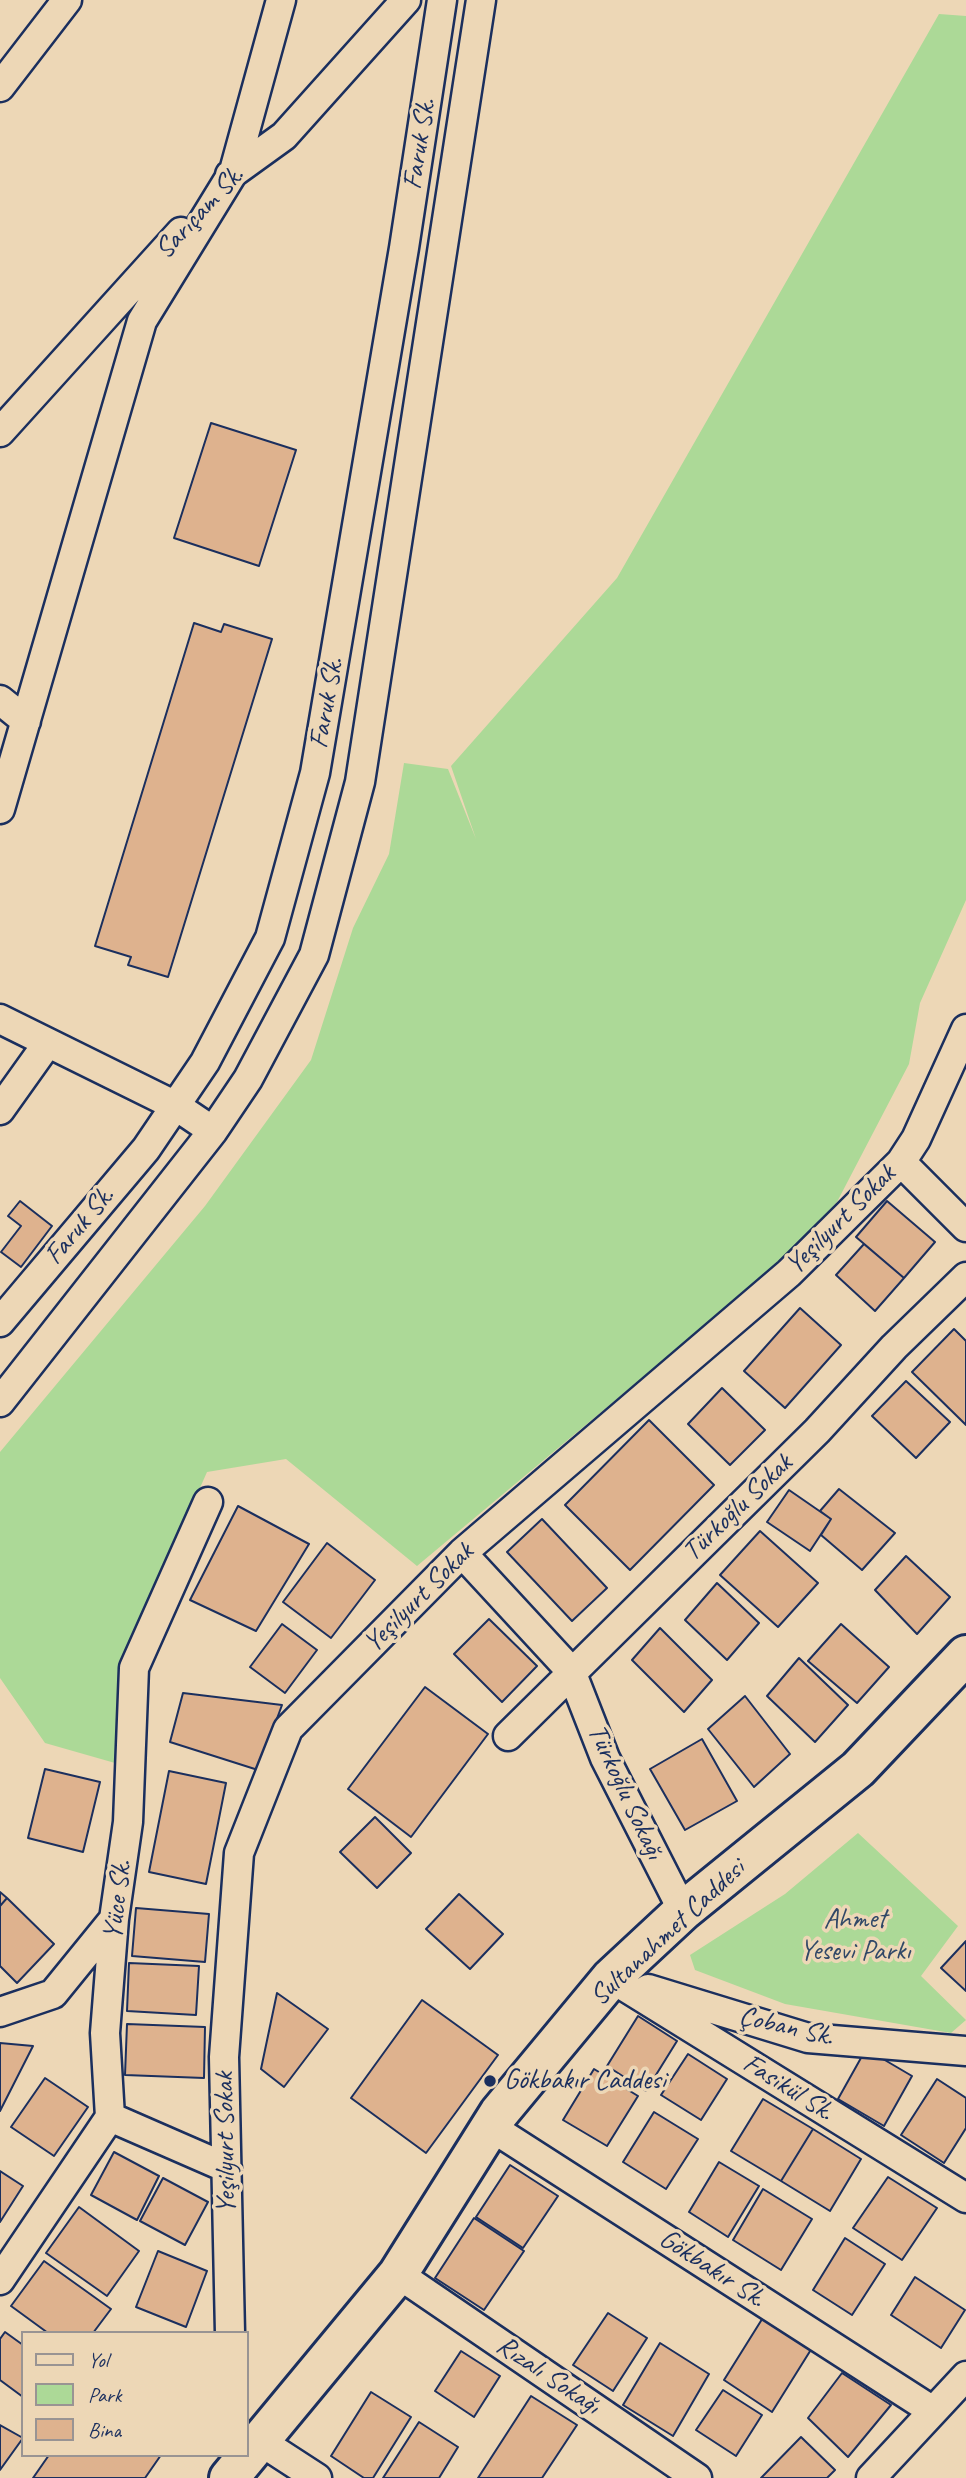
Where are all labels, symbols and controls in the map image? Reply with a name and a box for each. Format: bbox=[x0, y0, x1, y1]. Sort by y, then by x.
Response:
street label: Faruk Sk. bbox=[396, 96, 444, 192]
street label: Sarıçam Sk. bbox=[148, 159, 252, 267]
street label: Faruk Sk. bbox=[303, 655, 351, 751]
street label: Yeşilyurt Sokak bbox=[779, 1158, 903, 1282]
street label: Faruk Sk. bbox=[38, 1180, 122, 1272]
street label: Türkoğlu Sokak bbox=[676, 1447, 800, 1569]
street label: Yeşilyurt Sokak bbox=[357, 1536, 481, 1660]
street label: Türkoğlu Sokağı bbox=[579, 1719, 671, 1865]
street label: Sultanahmet Caddesi bbox=[584, 1853, 752, 2013]
street label: Yüce Sk. bbox=[96, 1858, 140, 1942]
park label: Ahmet Yesevi Parkı bbox=[799, 1903, 911, 1969]
street label: Çoban Sk. bbox=[736, 2000, 836, 2054]
street label: Fasikül Sk. bbox=[736, 2047, 840, 2129]
place label: Gökbakır Caddesi bbox=[504, 2064, 666, 2098]
street label: Yeşilyurt Sokak bbox=[208, 2072, 244, 2214]
marker: Gökbakır Caddesi bbox=[482, 2073, 498, 2089]
street label: Gökbakır Sk. bbox=[652, 2222, 772, 2316]
street label: Rızalı Sokağı bbox=[490, 2329, 606, 2423]
legend bbox=[21, 2331, 248, 2457]
text: Yol bbox=[88, 2347, 108, 2373]
text: Park bbox=[88, 2382, 121, 2408]
text: Bina bbox=[88, 2417, 121, 2443]

